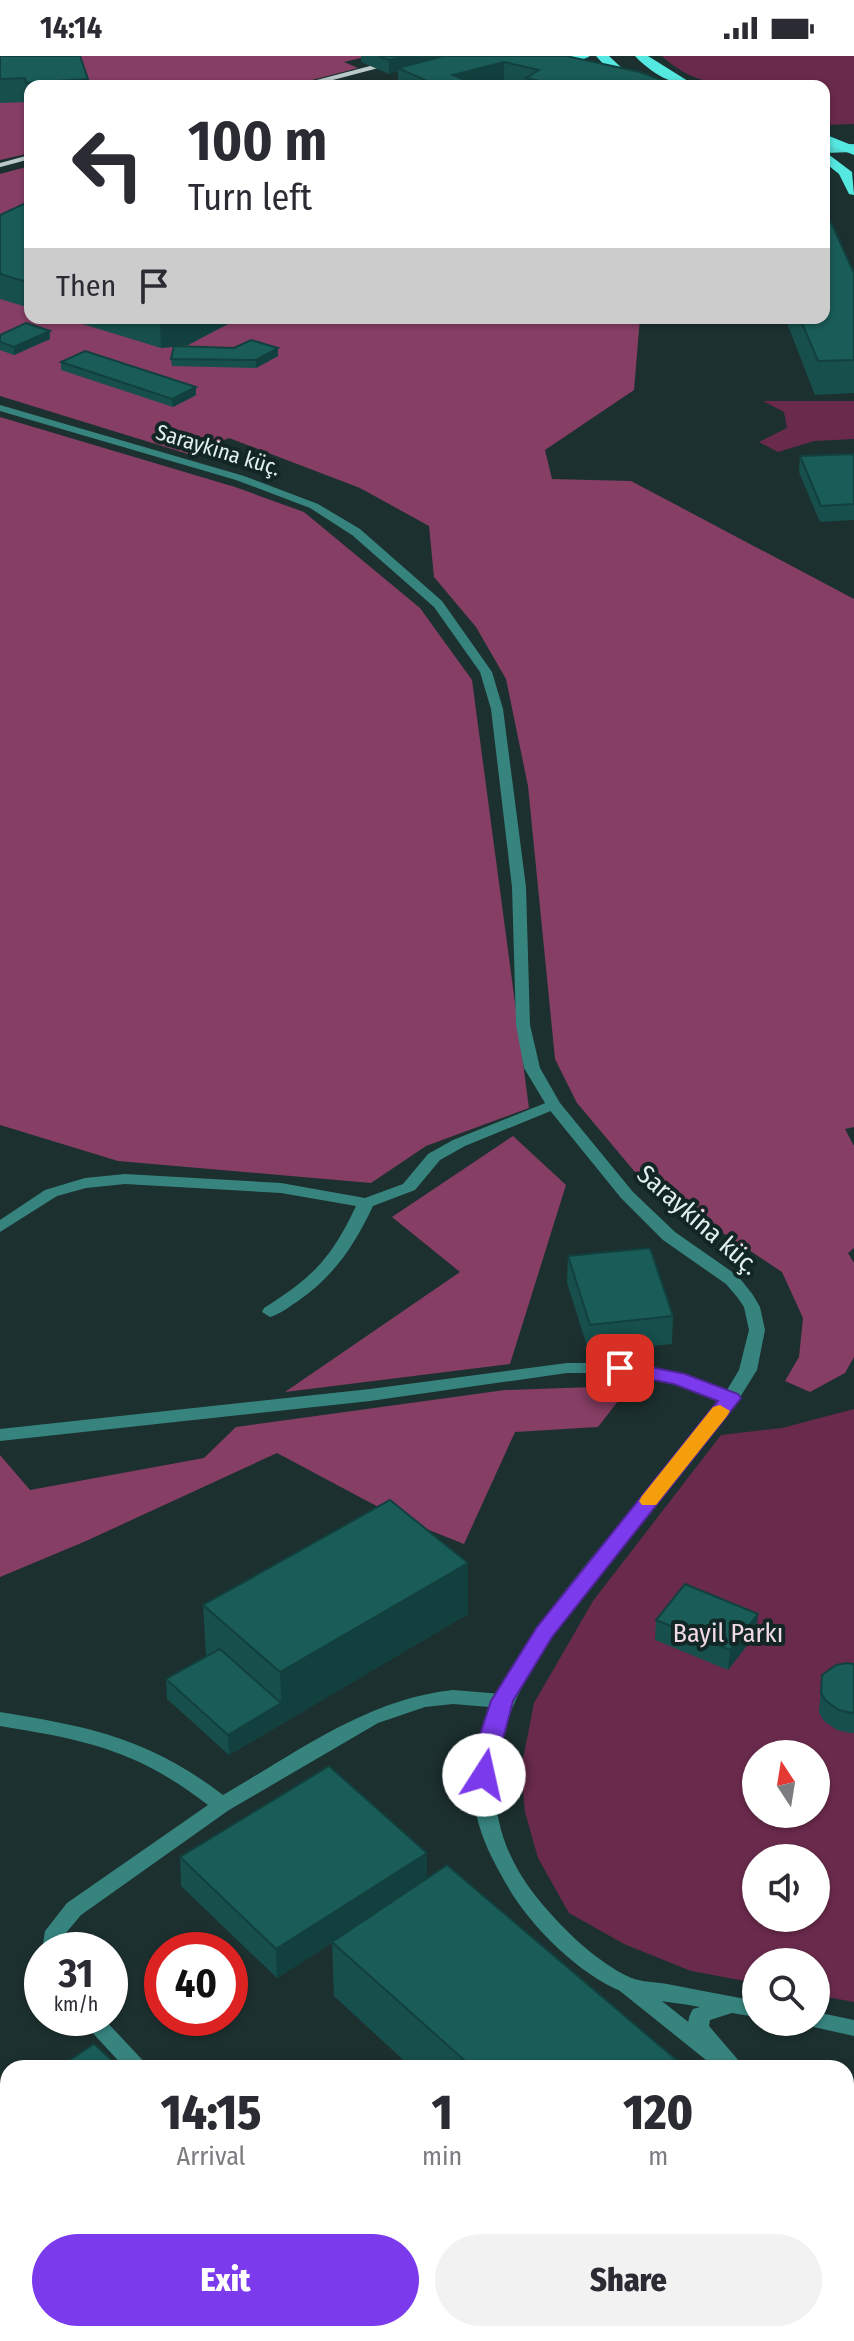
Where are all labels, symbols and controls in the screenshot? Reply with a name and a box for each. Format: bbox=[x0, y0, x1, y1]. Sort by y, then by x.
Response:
text: 14:14 bbox=[40, 10, 102, 46]
text: 100 m bbox=[188, 108, 327, 175]
icon: left bbox=[56, 112, 160, 216]
text: Turn left bbox=[188, 176, 312, 220]
icon: arrive bbox=[132, 264, 176, 308]
text: Then bbox=[56, 268, 116, 304]
street label: Saraykina küç. bbox=[153, 418, 283, 482]
street label: Saraykina küç. bbox=[631, 1159, 765, 1281]
pin bbox=[586, 1334, 654, 1402]
icon: arrive bbox=[598, 1346, 642, 1390]
park label: Bayil Parkı bbox=[673, 1618, 783, 1649]
position arrow bbox=[442, 1733, 526, 1817]
north arrow bbox=[742, 1740, 830, 1828]
map controls bbox=[742, 1740, 830, 2036]
button: sound bbox=[742, 1844, 830, 1932]
speed limit sign: 40 bbox=[144, 1932, 248, 2036]
button: search bbox=[742, 1948, 830, 2036]
text: 31 bbox=[58, 1950, 94, 1998]
text: km/h bbox=[54, 1992, 98, 2016]
text: 14:15 bbox=[161, 2084, 261, 2142]
text: 1 bbox=[432, 2084, 453, 2142]
text: 120 bbox=[623, 2084, 693, 2142]
text: Arrival bbox=[177, 2141, 245, 2172]
text: min bbox=[422, 2141, 462, 2172]
text: m bbox=[648, 2141, 668, 2172]
button: Exit bbox=[32, 2234, 419, 2326]
button: Share bbox=[435, 2234, 822, 2326]

